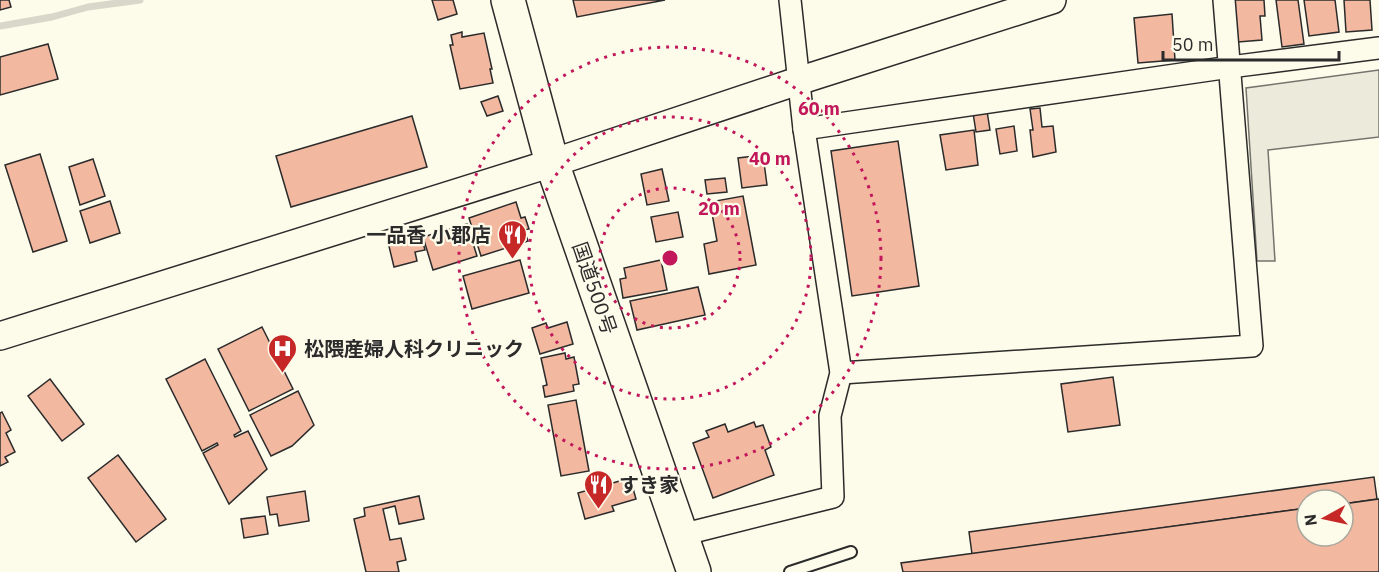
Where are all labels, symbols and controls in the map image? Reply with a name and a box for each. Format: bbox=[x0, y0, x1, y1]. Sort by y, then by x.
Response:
scale bar bbox=[1163, 24, 1338, 62]
text: 50 m bbox=[1172, 33, 1214, 56]
text: 60 m bbox=[798, 97, 840, 120]
text: 40 m bbox=[749, 147, 791, 170]
text: 20 m bbox=[698, 197, 740, 220]
restaurant icon: 一品香 小郡店 bbox=[496, 218, 528, 260]
place label: 一品香 小郡店 bbox=[366, 221, 491, 248]
street label: 国道500号 bbox=[567, 238, 623, 338]
centre of rings bbox=[660, 248, 680, 268]
hospital icon: 松隈産婦人科クリニック bbox=[267, 332, 299, 374]
place label: 松隈産婦人科クリニック bbox=[304, 335, 524, 362]
restaurant icon: すき家 bbox=[582, 468, 614, 510]
place label: すき家 bbox=[619, 471, 679, 498]
north arrow bbox=[1295, 488, 1355, 548]
text: N bbox=[1299, 513, 1321, 527]

